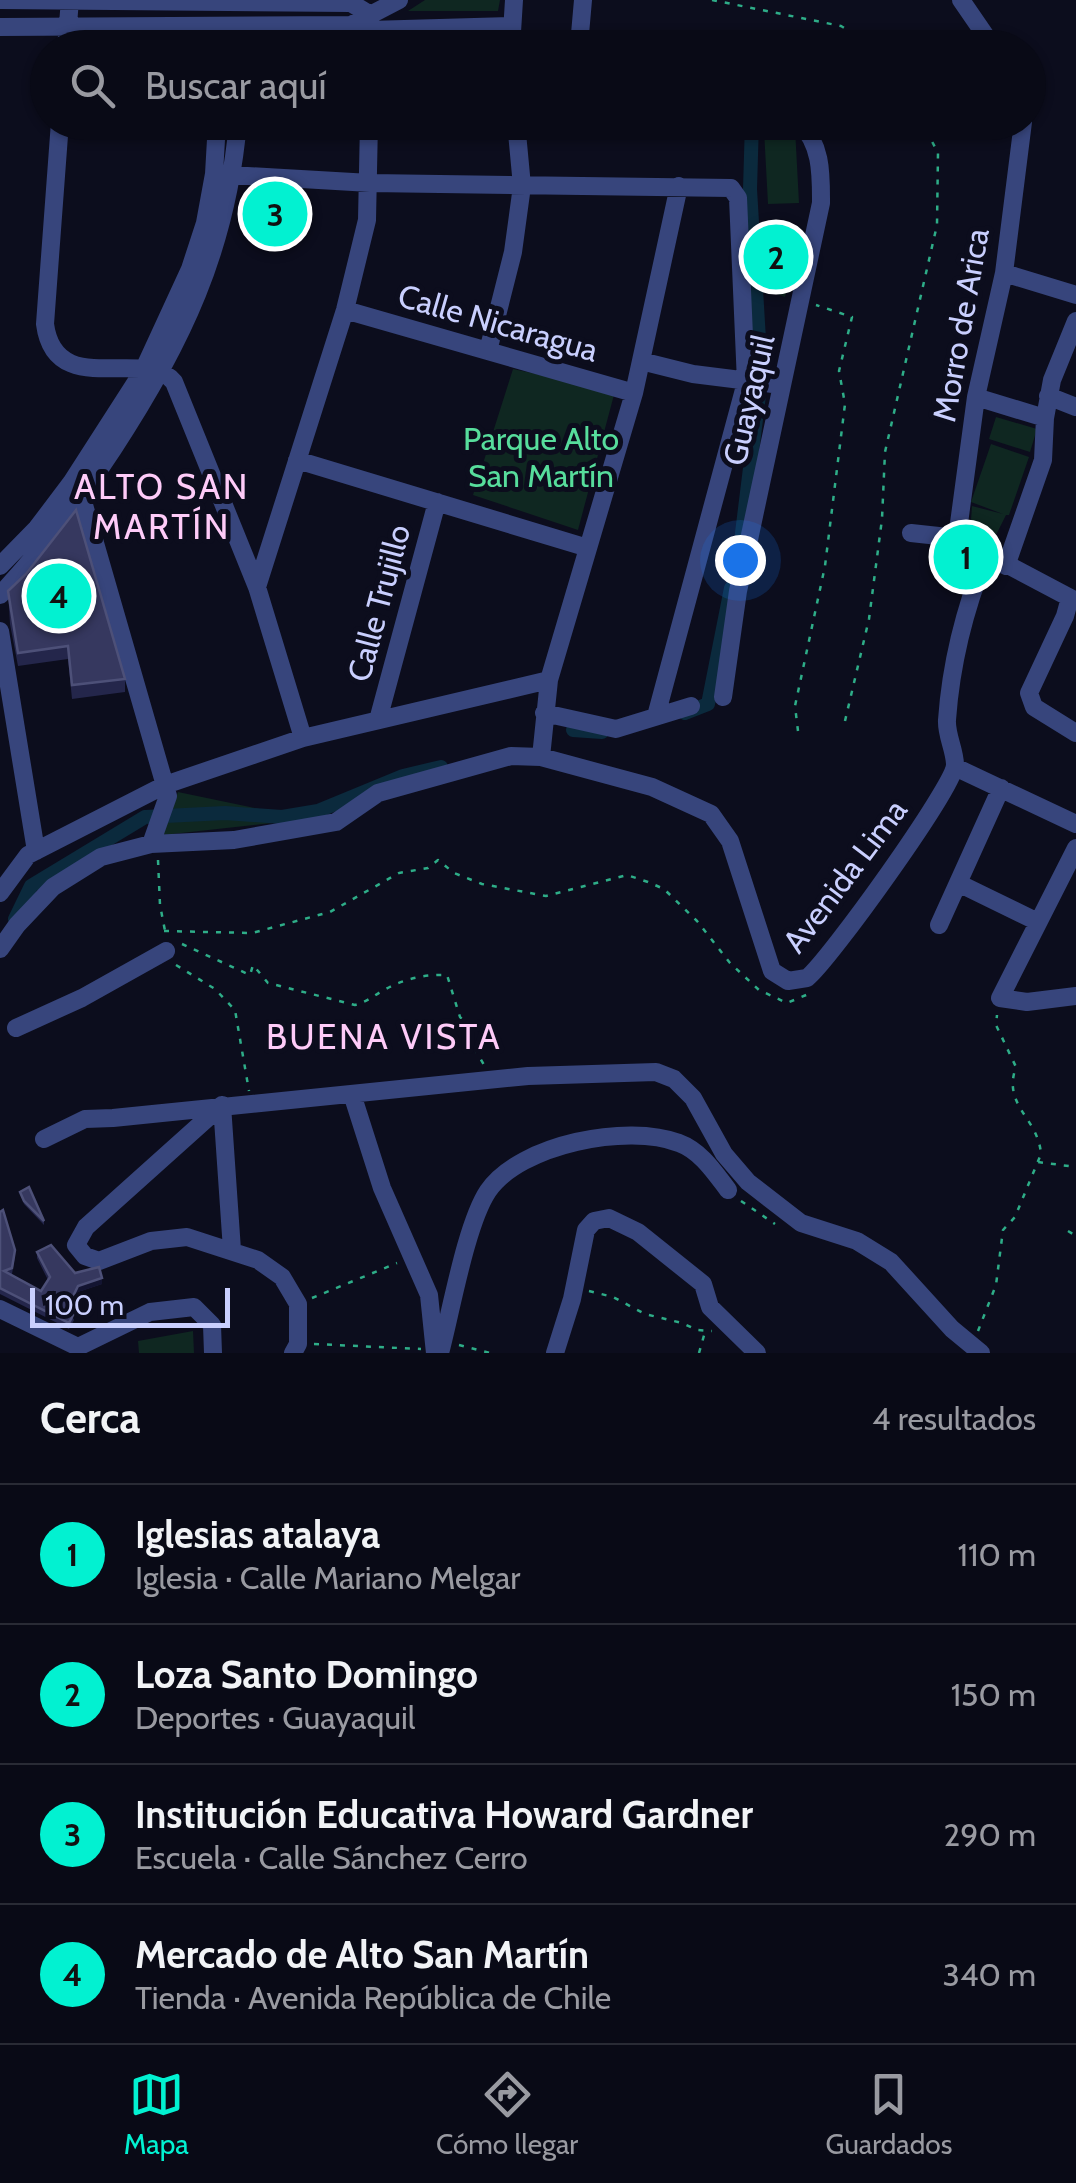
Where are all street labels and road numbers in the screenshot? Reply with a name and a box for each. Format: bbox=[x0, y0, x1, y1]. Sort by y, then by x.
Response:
street label: Morro de Arica bbox=[924, 225, 997, 425]
street label: Calle Nicaragua bbox=[394, 275, 603, 370]
street label: Guayaquil bbox=[715, 330, 783, 469]
street label: Calle Trujillo bbox=[339, 520, 418, 686]
street label: Avenida Lima bbox=[774, 791, 915, 960]

